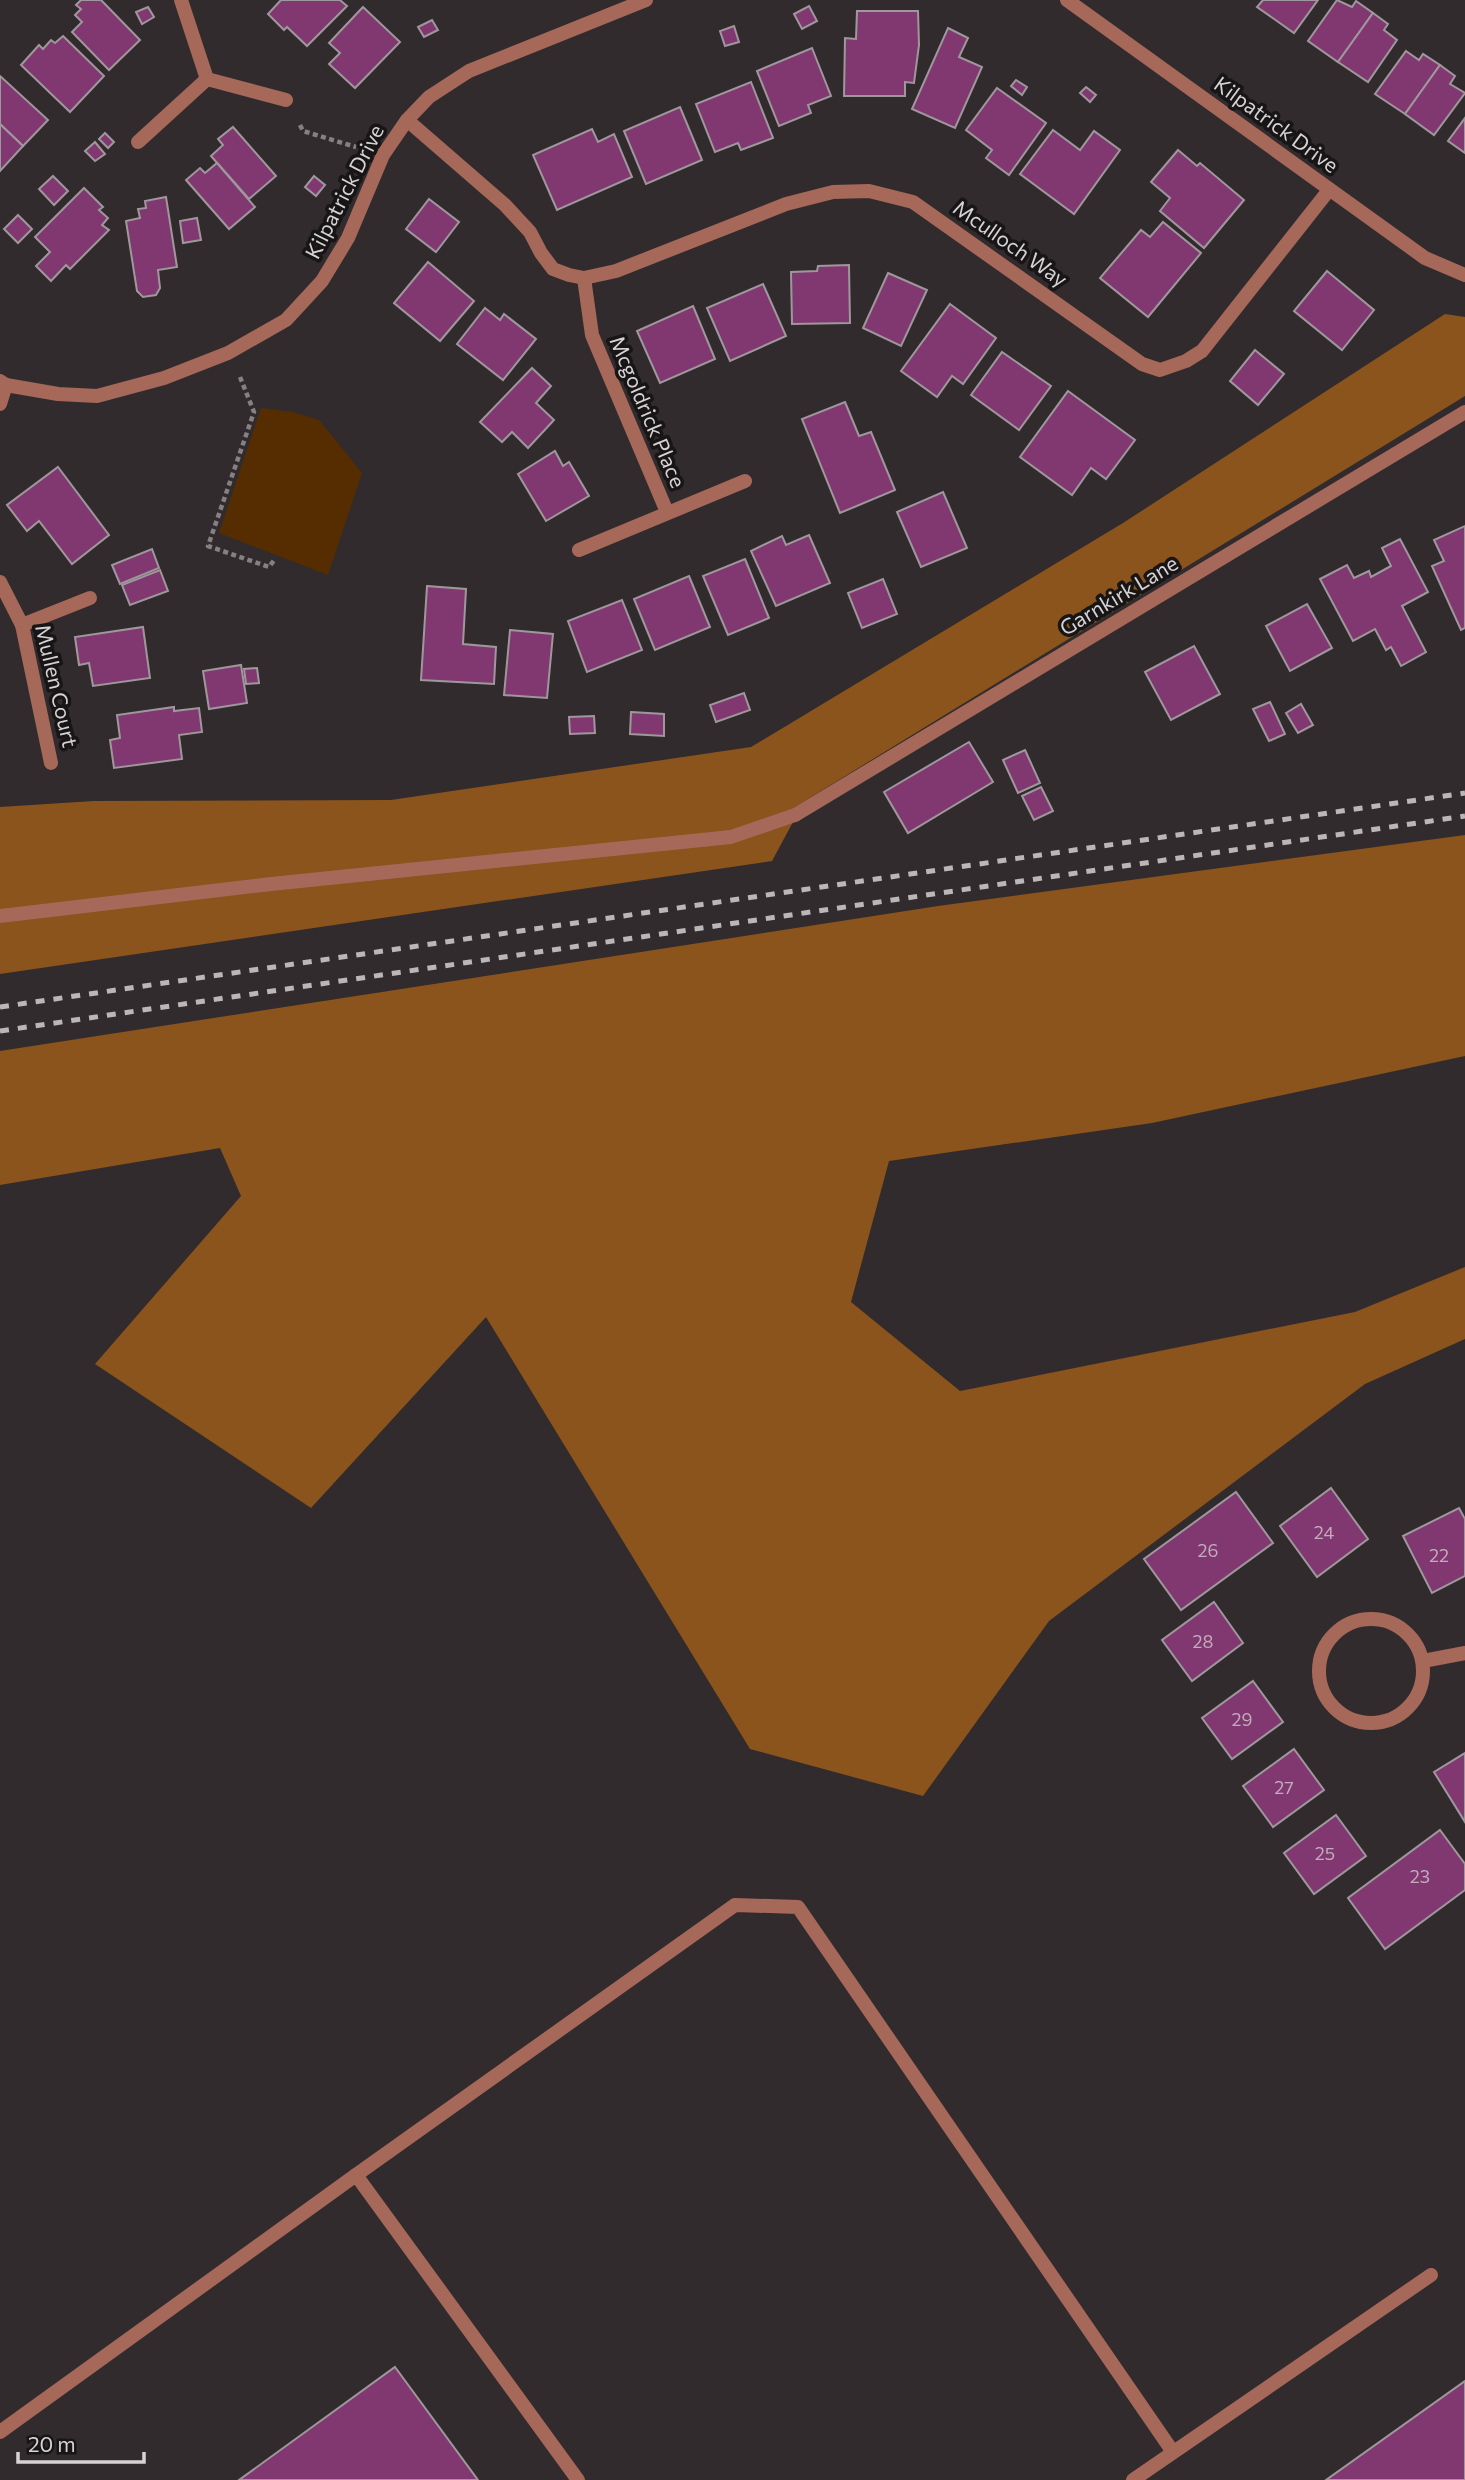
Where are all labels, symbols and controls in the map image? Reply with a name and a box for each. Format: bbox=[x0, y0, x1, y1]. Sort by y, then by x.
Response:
street label: Kilpatrick Drive bbox=[1210, 70, 1344, 177]
street label: Kilpatrick Drive bbox=[299, 120, 388, 263]
street label: Mculloch Way bbox=[949, 194, 1073, 291]
street label: Mcgoldrick Place bbox=[605, 332, 692, 491]
street label: Garnkirk Lane bbox=[1055, 550, 1182, 640]
street label: Mullen Court bbox=[31, 622, 84, 749]
house number: 24 bbox=[1314, 1521, 1334, 1543]
house number: 26 bbox=[1198, 1539, 1218, 1561]
house number: 22 bbox=[1429, 1544, 1449, 1566]
house number: 28 bbox=[1193, 1630, 1214, 1652]
house number: 29 bbox=[1232, 1708, 1252, 1730]
house number: 27 bbox=[1274, 1776, 1294, 1798]
house number: 25 bbox=[1315, 1842, 1335, 1864]
house number: 23 bbox=[1410, 1865, 1430, 1887]
scale bar bbox=[18, 2420, 144, 2464]
text: 20 m bbox=[28, 2431, 76, 2456]

